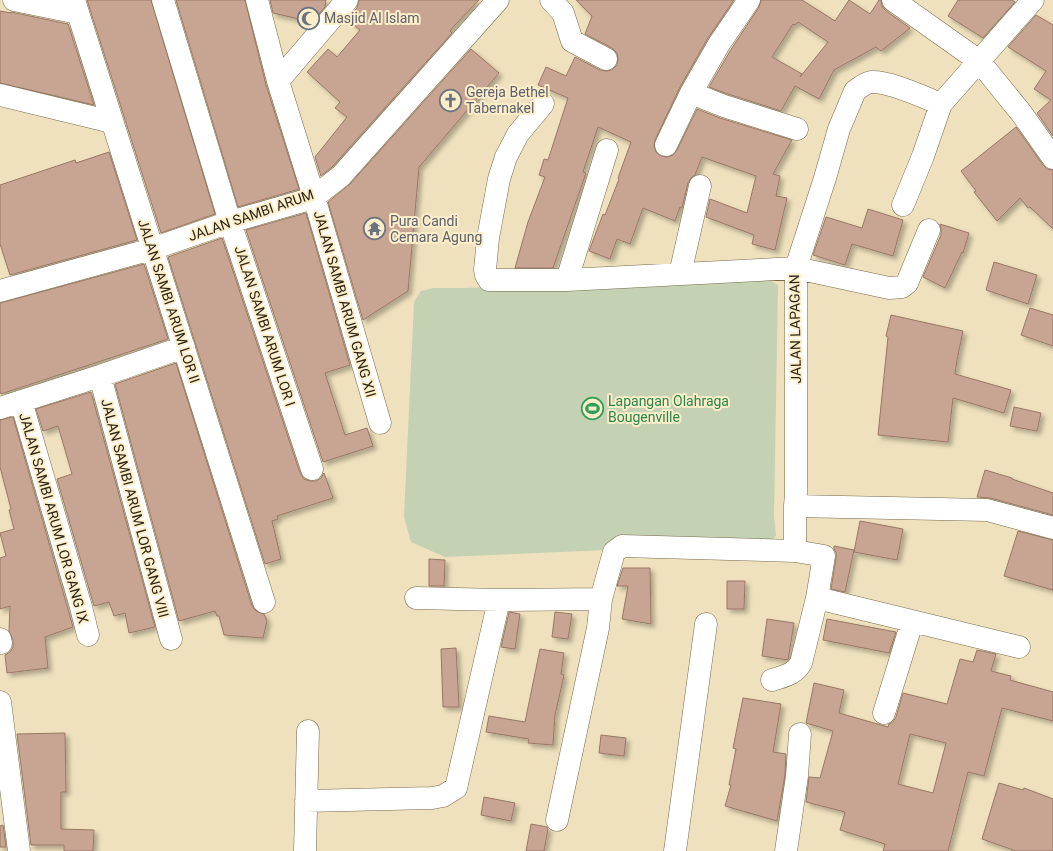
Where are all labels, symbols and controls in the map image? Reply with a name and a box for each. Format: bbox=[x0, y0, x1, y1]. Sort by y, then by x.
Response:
mosque icon: Masjid Al Islam bbox=[295, 5, 321, 31]
place label: Masjid Al Islam bbox=[324, 10, 420, 26]
place label: Gereja Bethel Tabernakel bbox=[466, 84, 549, 116]
church icon: Gereja Bethel Tabernakel bbox=[437, 87, 463, 113]
street label: JALAN SAMBI ARUM bbox=[186, 186, 316, 244]
street label: JALAN SAMBI ARUM GANG XII bbox=[311, 209, 379, 399]
place label: Pura Candi Cemara Agung bbox=[390, 213, 482, 245]
temple icon: Pura Candi Cemara Agung bbox=[362, 216, 388, 242]
street label: JALAN SAMBI ARUM LOR II bbox=[135, 217, 203, 385]
street label: JALAN SAMBI ARUM LOR I bbox=[231, 244, 299, 408]
street label: JALAN LAPAGAN bbox=[786, 274, 804, 384]
place label: Lapangan Olahraga Bougenville bbox=[608, 393, 729, 425]
sports icon: Lapangan Olahraga Bougenville bbox=[579, 396, 605, 422]
street label: JALAN SAMBI ARUM LOR GANG VIII bbox=[98, 397, 172, 619]
street label: JALAN SAMBI ARUM LOR GANG IX bbox=[16, 411, 92, 625]

